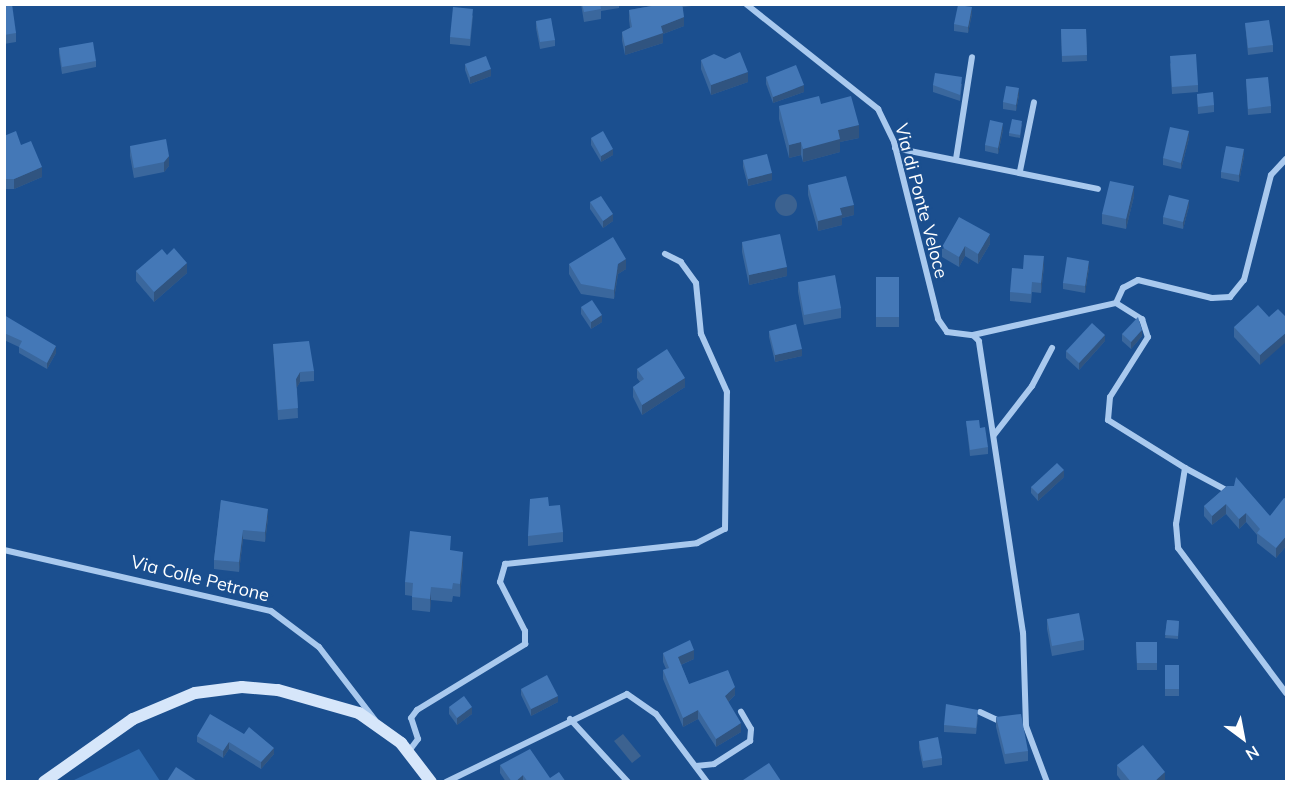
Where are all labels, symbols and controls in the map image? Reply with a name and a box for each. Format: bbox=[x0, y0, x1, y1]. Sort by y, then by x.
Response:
street label: Via di Ponte Veloce bbox=[890, 121, 952, 281]
street label: Via Colle Petrone bbox=[129, 551, 271, 607]
north arrow bbox=[1213, 708, 1273, 768]
text: N bbox=[1242, 742, 1263, 765]

